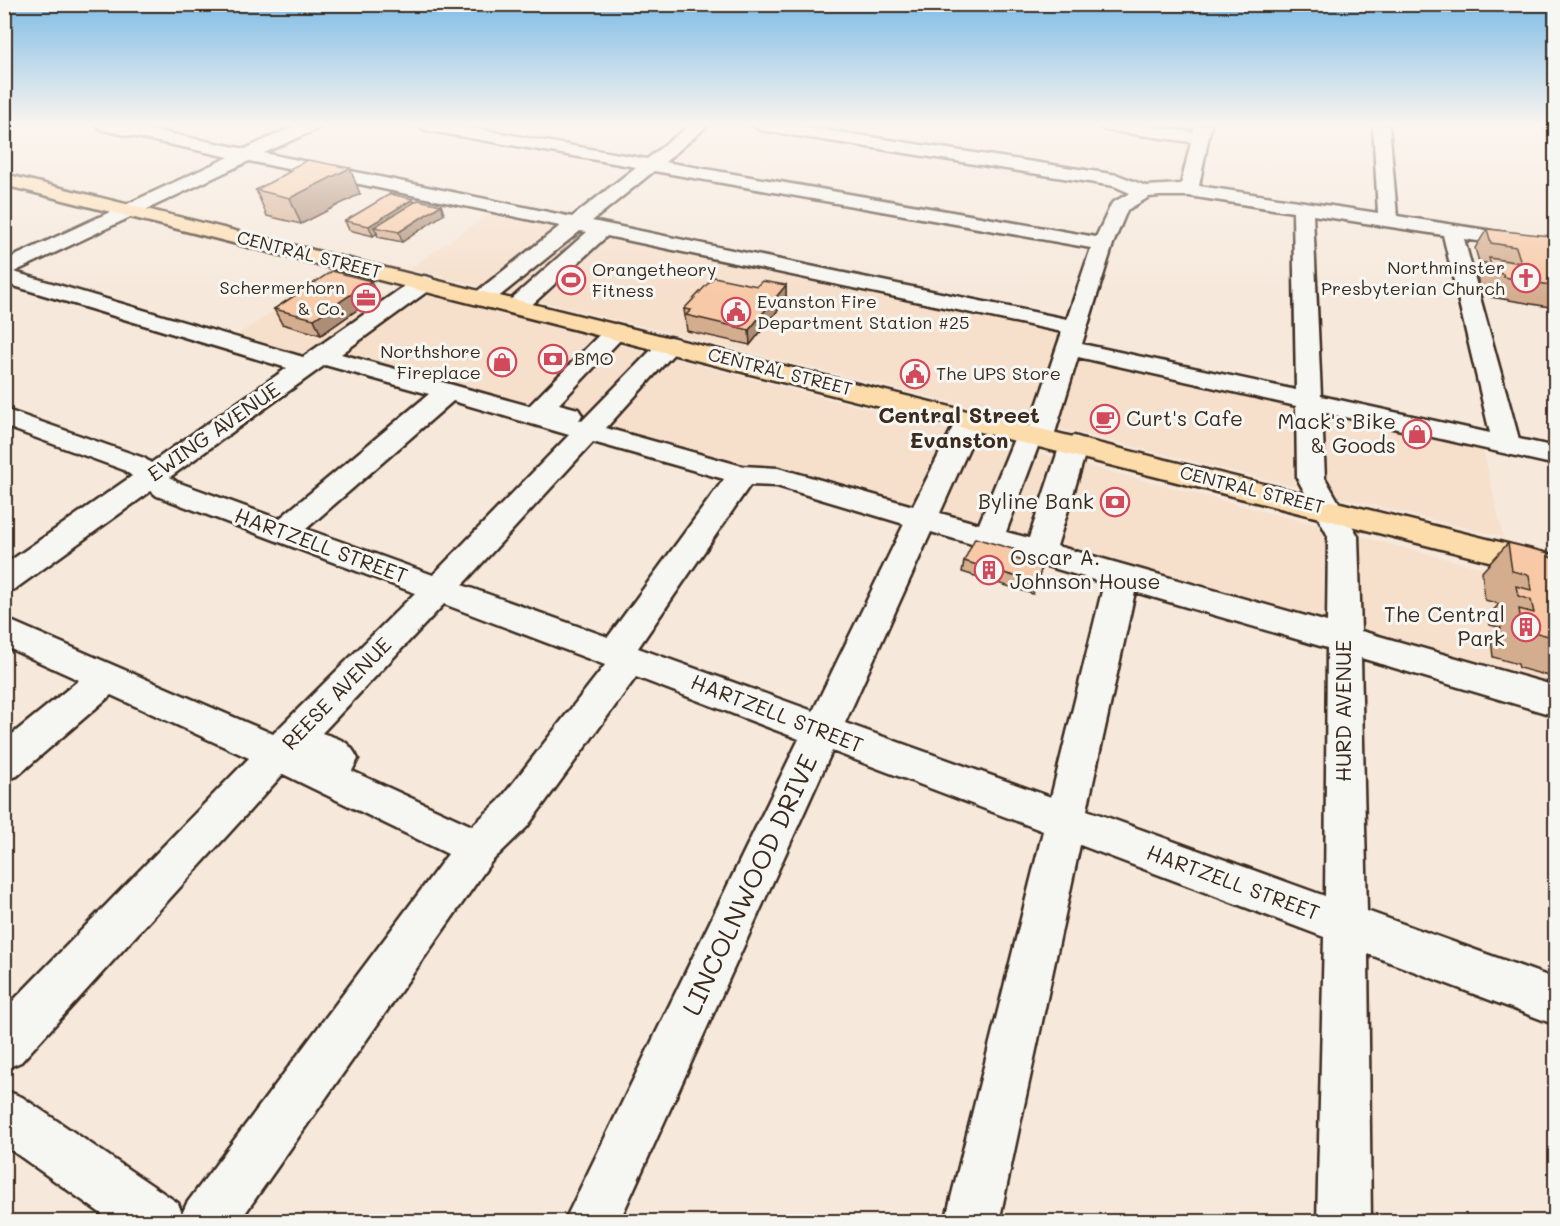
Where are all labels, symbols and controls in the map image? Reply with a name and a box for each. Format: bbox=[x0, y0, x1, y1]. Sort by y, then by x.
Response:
street label: CENTRAL STREET bbox=[235, 224, 384, 284]
place label: Northminster Presbyterian Church bbox=[1321, 255, 1505, 300]
place label: Orangetheory Fitness bbox=[592, 257, 716, 302]
church icon: Northminster Presbyterian Church bbox=[1510, 262, 1542, 294]
sports icon: Orangetheory Fitness bbox=[555, 264, 587, 296]
place label: Schermerhorn & Co. bbox=[220, 275, 345, 320]
office icon: Schermerhorn & Co. bbox=[350, 282, 382, 314]
place label: Evanston Fire Department Station #25 bbox=[757, 289, 970, 334]
public building icon: Evanston Fire Department Station #25 bbox=[720, 296, 752, 328]
place label: Northshore Fireplace bbox=[380, 339, 481, 384]
street label: CENTRAL STREET bbox=[706, 341, 855, 401]
bank icon: BMO bbox=[537, 343, 569, 375]
shop icon: Northshore Fireplace bbox=[486, 346, 518, 378]
place label: BMO bbox=[574, 346, 614, 370]
public building icon: The UPS Store bbox=[899, 358, 931, 390]
place label: The UPS Store bbox=[936, 361, 1061, 385]
street label: EWING AVENUE bbox=[142, 375, 285, 487]
district label: Central Street Evanston bbox=[878, 400, 1040, 454]
cafe icon: Curt's Cafe bbox=[1089, 403, 1121, 435]
place label: Curt's Cafe bbox=[1126, 404, 1243, 431]
place label: Mack's Bike & Goods bbox=[1277, 407, 1396, 458]
shop icon: Mack's Bike & Goods bbox=[1401, 418, 1433, 450]
street label: CENTRAL STREET bbox=[1178, 459, 1327, 519]
bank icon: Byline Bank bbox=[1099, 486, 1131, 518]
place label: Byline Bank bbox=[978, 487, 1094, 514]
street label: HARTZELL STREET bbox=[231, 501, 412, 588]
place label: Oscar A. Johnson House bbox=[1010, 543, 1161, 594]
building icon: Oscar A. Johnson House bbox=[973, 554, 1005, 586]
place label: The Central Park bbox=[1384, 600, 1505, 651]
building icon: The Central Park bbox=[1510, 611, 1542, 643]
street label: REESE AVENUE bbox=[275, 631, 397, 755]
street label: HURD AVENUE bbox=[1329, 640, 1356, 782]
street label: HARTZELL STREET bbox=[688, 667, 868, 758]
street label: LINCOLNWOOD DRIVE bbox=[674, 749, 825, 1020]
street label: HARTZELL STREET bbox=[1143, 838, 1324, 925]

